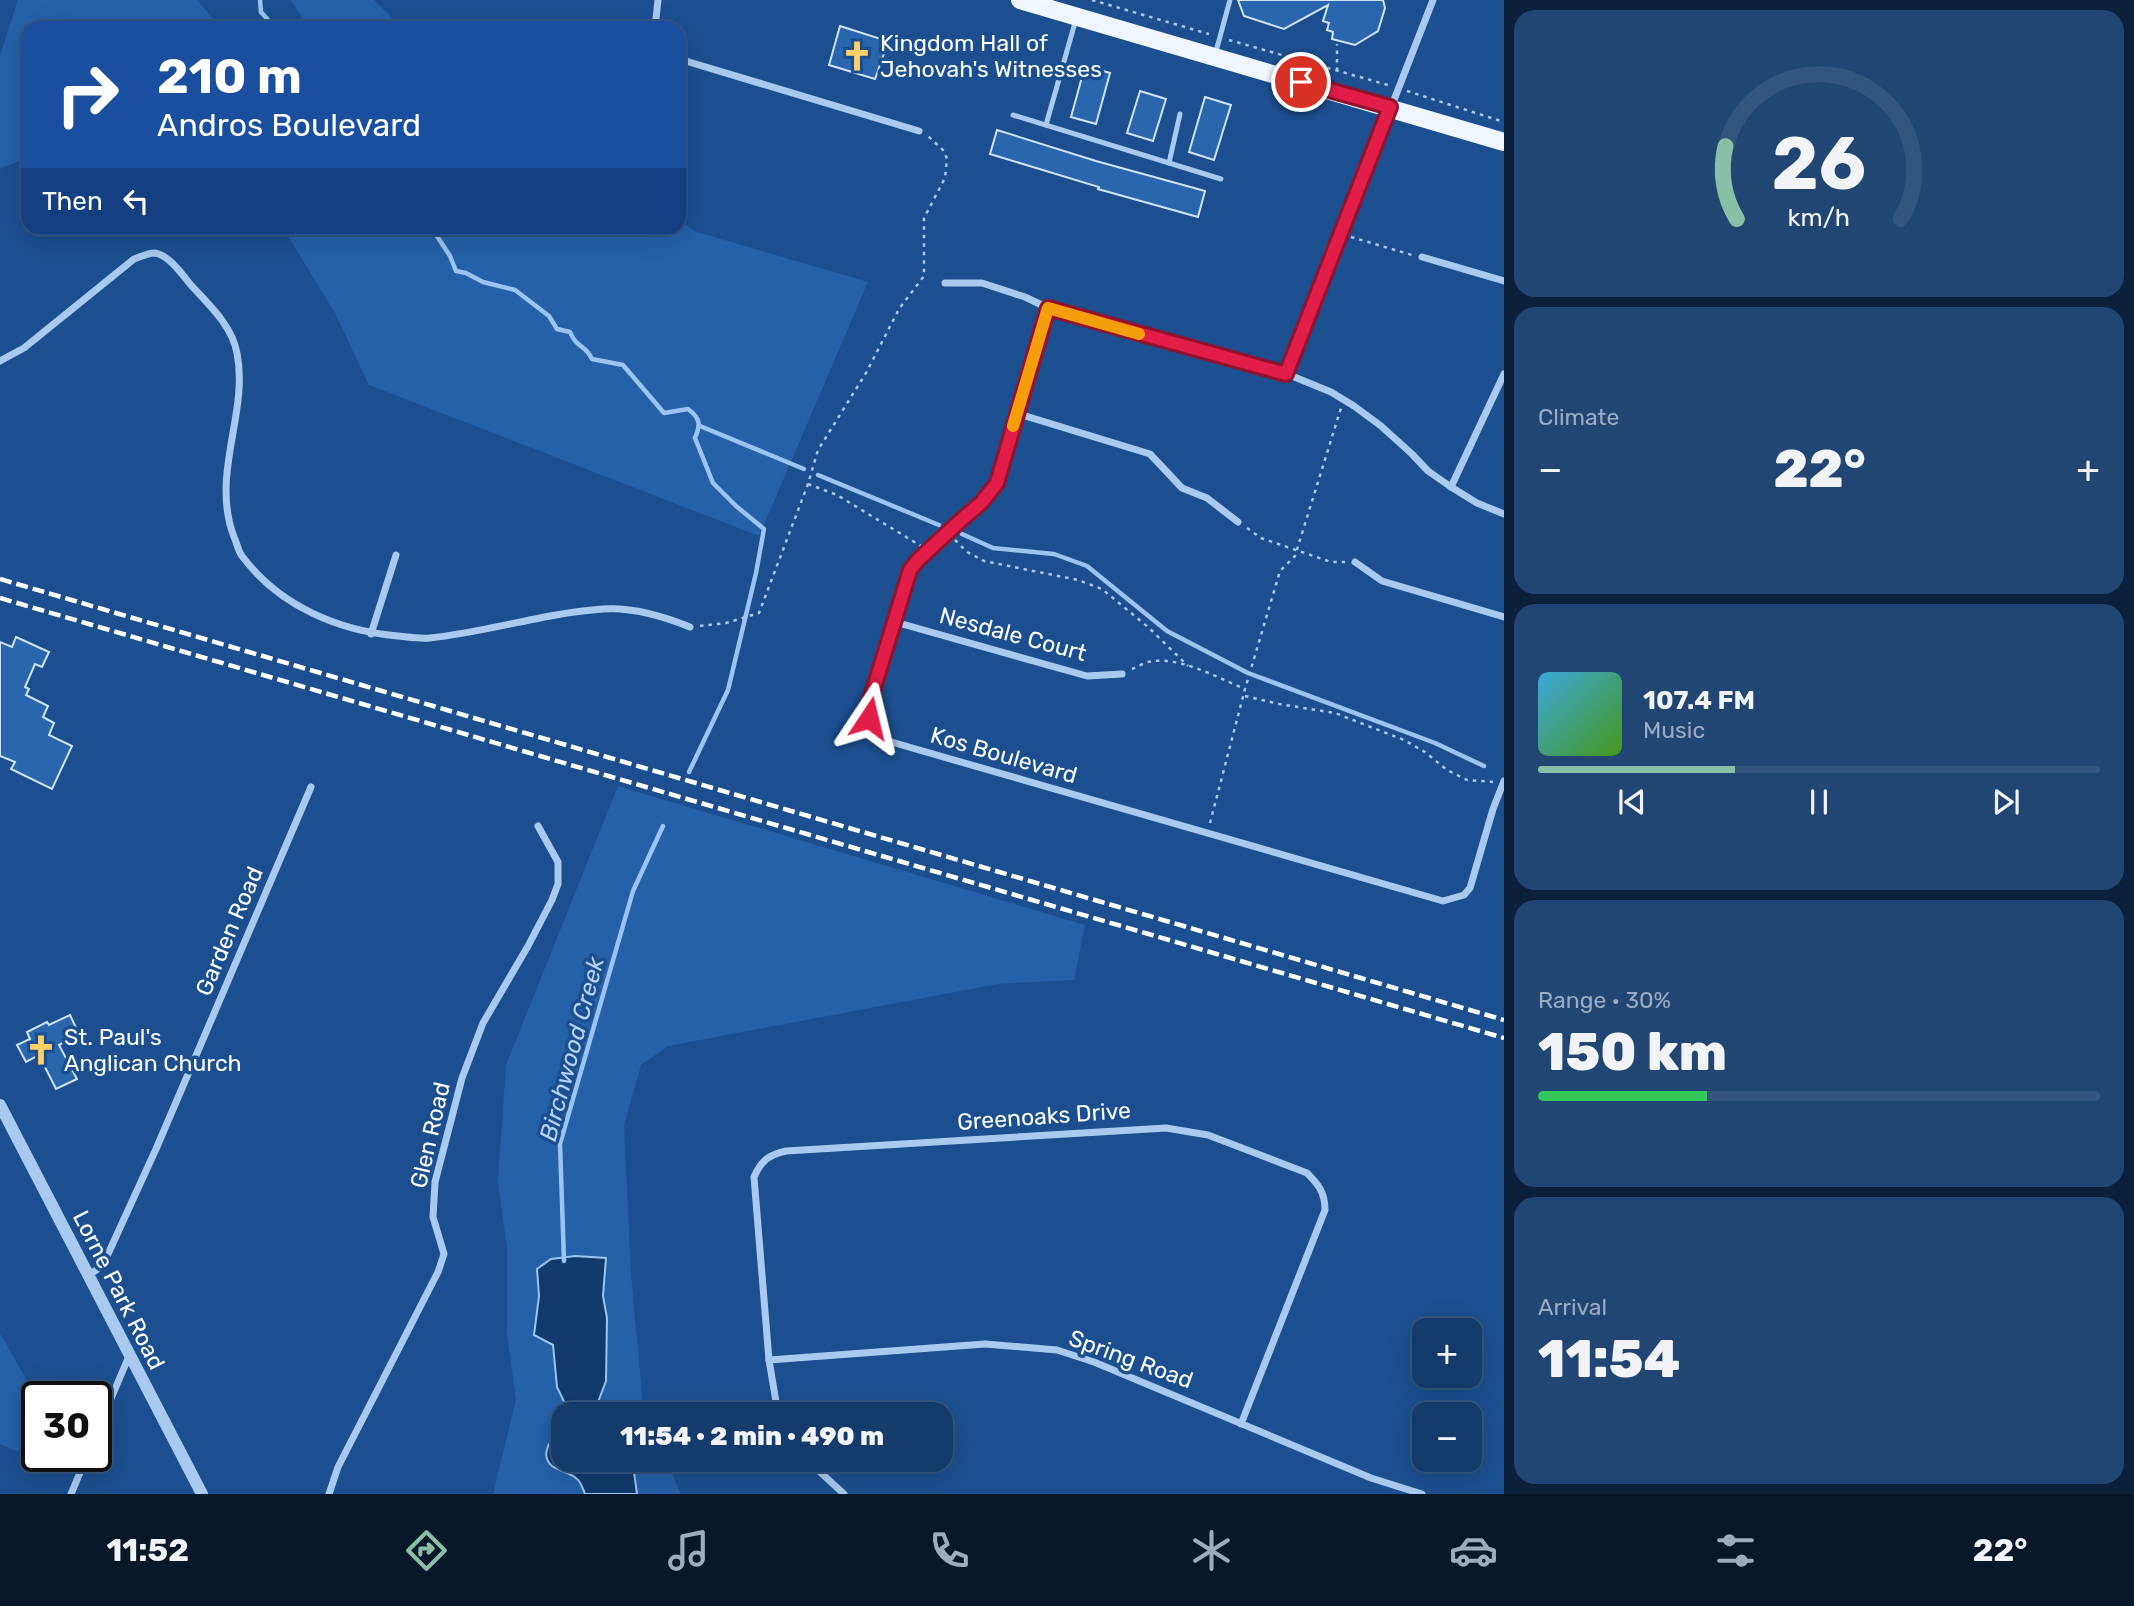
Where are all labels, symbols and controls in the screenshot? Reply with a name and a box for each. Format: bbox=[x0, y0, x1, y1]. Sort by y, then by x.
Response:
place label: Kingdom Hall of Jehovah's Witnesses bbox=[880, 29, 1102, 83]
church icon: Kingdom Hall of Jehovah's Witnesses bbox=[840, 39, 874, 73]
text: 210 m bbox=[157, 47, 302, 105]
icon: right bbox=[42, 49, 133, 140]
pin bbox=[1271, 52, 1331, 112]
icon: arrive bbox=[1282, 63, 1320, 101]
text: Andros Boulevard bbox=[157, 106, 421, 144]
text: 26 bbox=[1772, 122, 1866, 208]
icon: left bbox=[117, 182, 155, 220]
text: Then bbox=[42, 186, 103, 217]
text: km/h bbox=[1788, 203, 1850, 232]
text: Climate bbox=[1538, 403, 1619, 431]
text: 22° bbox=[1773, 438, 1866, 500]
text: − bbox=[1538, 446, 1563, 492]
text: + bbox=[2076, 446, 2100, 492]
street label: Nesdale Court bbox=[936, 601, 1090, 667]
position arrow bbox=[832, 681, 906, 755]
text: 107.4 FM bbox=[1643, 685, 1755, 716]
text: Music bbox=[1643, 716, 1705, 744]
street label: Kos Boulevard bbox=[927, 721, 1081, 789]
icon: previous bbox=[1613, 783, 1651, 821]
icon: pause bbox=[1800, 783, 1838, 821]
icon: next bbox=[1987, 783, 2025, 821]
street label: Garden Road bbox=[189, 862, 269, 1000]
water label: Birchwood Creek bbox=[534, 953, 610, 1144]
text: Range · 30% bbox=[1538, 986, 1671, 1014]
text: 150 km bbox=[1538, 1021, 1727, 1083]
place label: St. Paul's Anglican Church bbox=[64, 1023, 242, 1077]
church icon: St. Paul's Anglican Church bbox=[24, 1033, 58, 1067]
street label: Glen Road bbox=[404, 1079, 456, 1191]
street label: Greenoaks Drive bbox=[956, 1096, 1132, 1136]
street label: Lorne Park Road bbox=[67, 1206, 171, 1374]
text: Arrival bbox=[1538, 1293, 1607, 1321]
map controls bbox=[1412, 1318, 1482, 1472]
button: + bbox=[1412, 1318, 1482, 1388]
street label: Spring Road bbox=[1065, 1324, 1197, 1394]
text: 11:54 bbox=[1538, 1328, 1680, 1390]
speed limit sign: 30 bbox=[21, 1381, 112, 1472]
button: − bbox=[1412, 1402, 1482, 1472]
text: 11:54 · 2 min · 490 m bbox=[620, 1421, 884, 1452]
icon: directions bbox=[402, 1526, 451, 1575]
icon: music bbox=[664, 1526, 713, 1575]
icon: phone bbox=[925, 1526, 974, 1575]
icon: climate bbox=[1187, 1526, 1236, 1575]
icon: car bbox=[1449, 1526, 1498, 1575]
icon: filters bbox=[1711, 1526, 1760, 1575]
text: 11:52 bbox=[106, 1531, 189, 1569]
text: 22° bbox=[1973, 1531, 2027, 1569]

